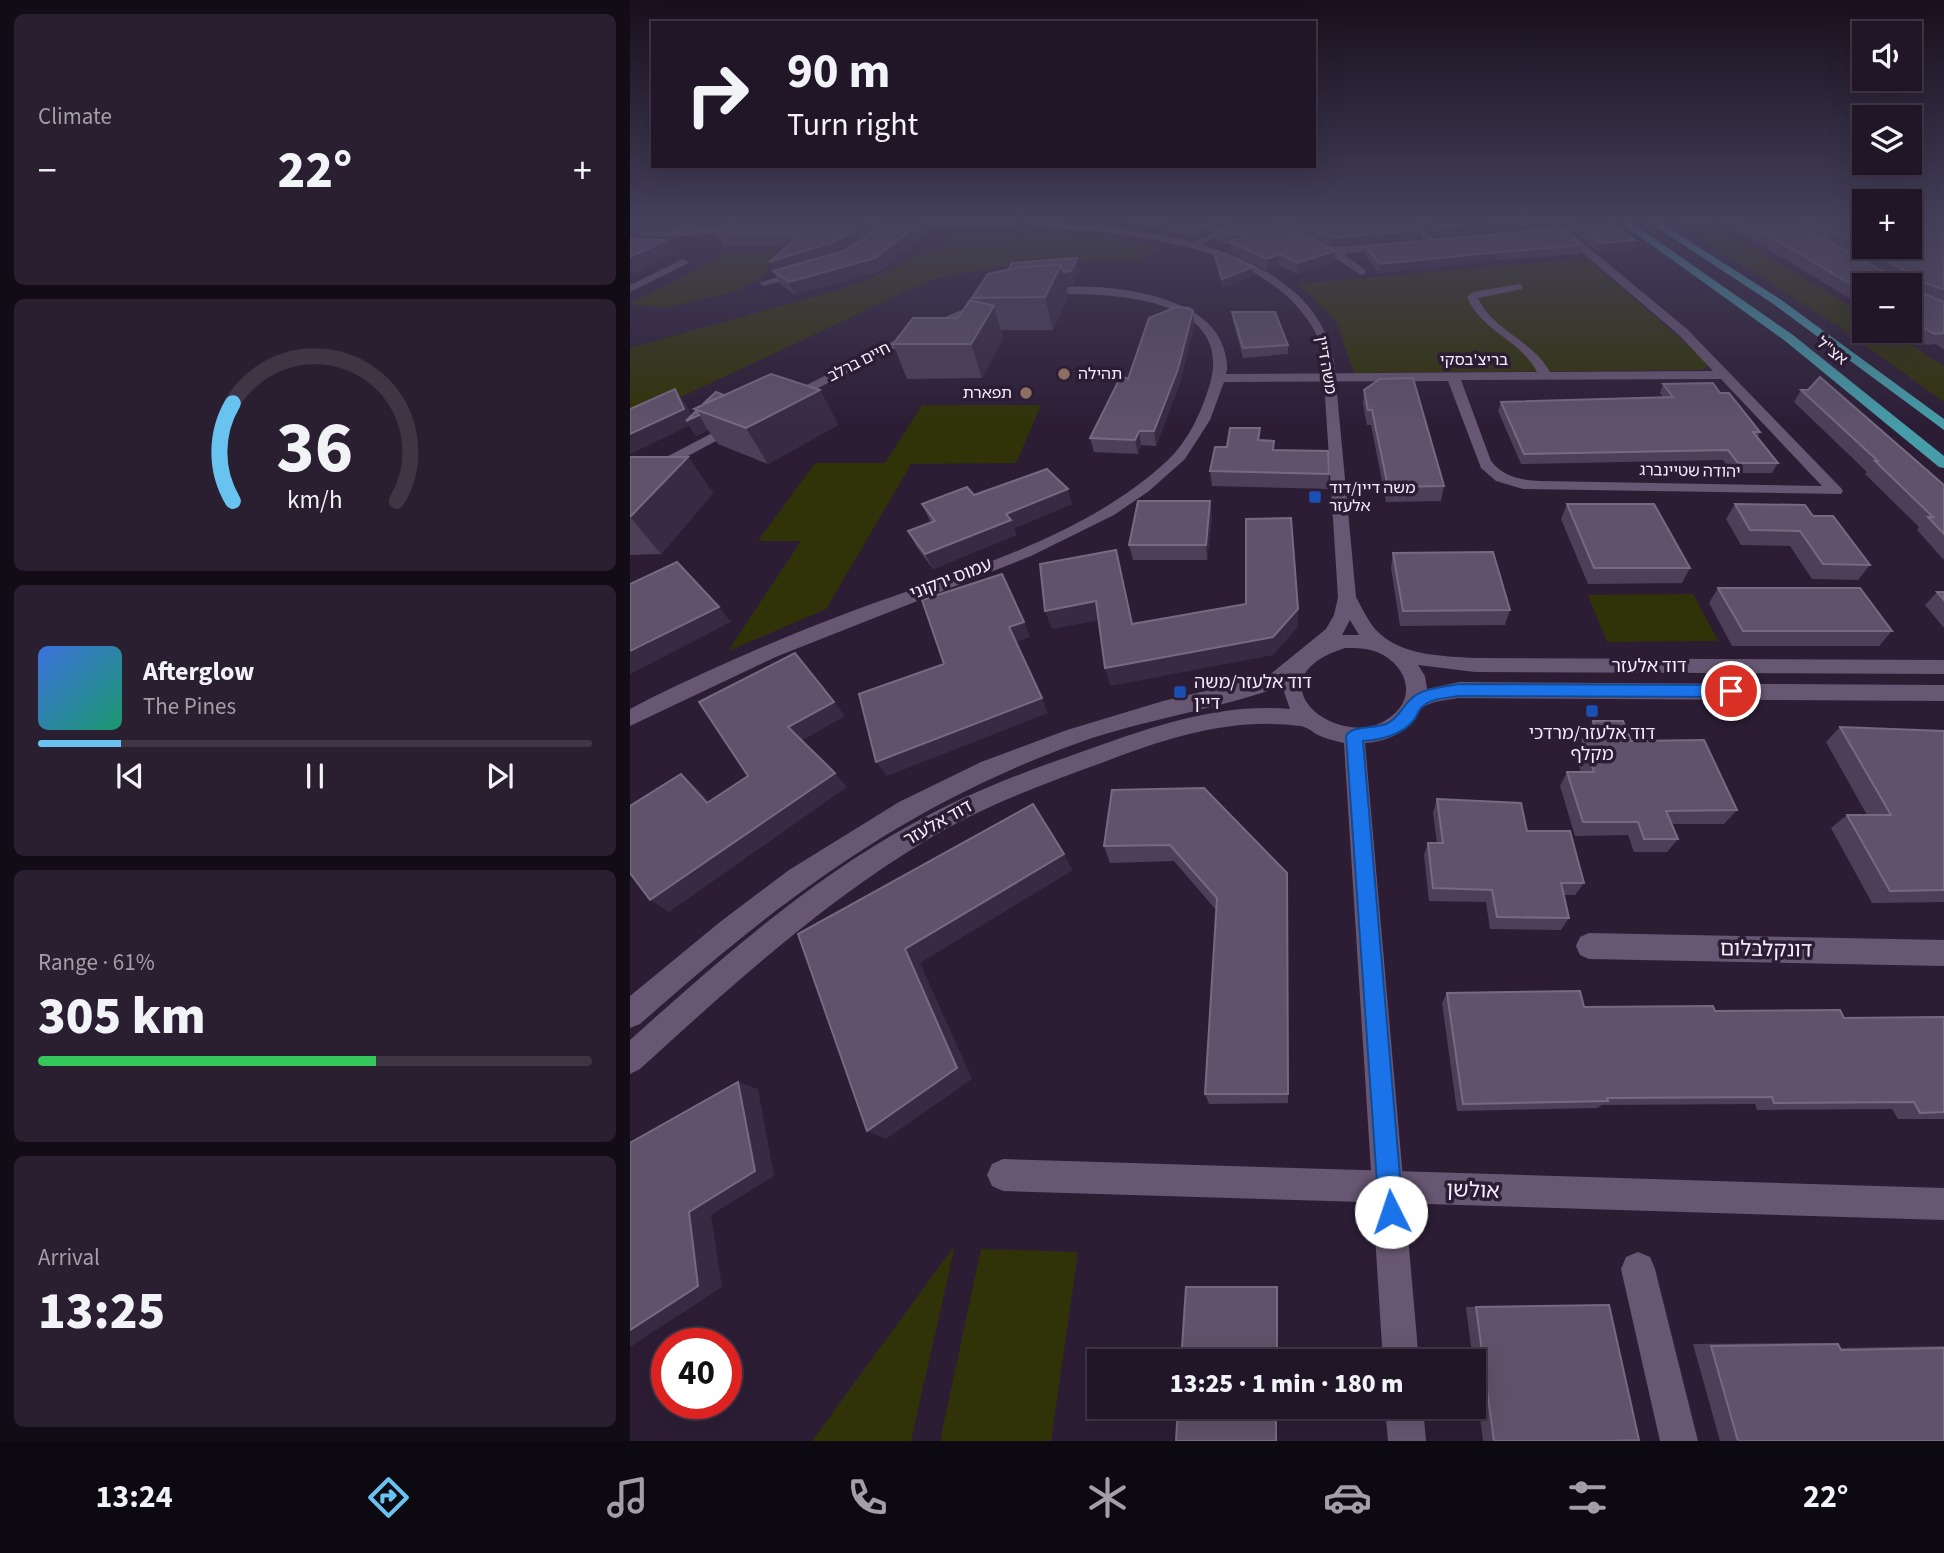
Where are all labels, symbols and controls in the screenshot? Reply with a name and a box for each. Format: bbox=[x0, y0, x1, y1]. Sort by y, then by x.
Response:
map controls bbox=[1852, 21, 1922, 343]
button: sound bbox=[1852, 21, 1922, 91]
text: 90 m bbox=[787, 37, 891, 107]
icon: right bbox=[672, 49, 763, 140]
text: Climate bbox=[38, 100, 112, 133]
text: Turn right bbox=[787, 102, 918, 148]
button: layers bbox=[1852, 105, 1922, 175]
text: 22° bbox=[278, 134, 352, 208]
text: − bbox=[38, 144, 57, 198]
text: + bbox=[573, 144, 592, 198]
button: + bbox=[1852, 189, 1922, 259]
button: − bbox=[1852, 273, 1922, 343]
street label: אצ"ל bbox=[1812, 332, 1852, 370]
street label: משה דיין bbox=[1310, 334, 1342, 396]
street label: חיים ברלב bbox=[824, 337, 894, 387]
street label: בריצ'בסקי bbox=[1440, 349, 1508, 371]
place label: תהילה bbox=[1078, 363, 1122, 385]
marker: תהילה bbox=[1056, 366, 1072, 382]
place label: תפארת bbox=[963, 382, 1012, 404]
marker: תפארת bbox=[1018, 385, 1034, 401]
text: 36 bbox=[277, 397, 353, 501]
street label: יהודה שטיינברג bbox=[1639, 459, 1741, 483]
place label: משה דיין/דוד אלעזר bbox=[1329, 477, 1416, 517]
text: km/h bbox=[287, 482, 343, 518]
marker: משה דיין/דוד אלעזר bbox=[1307, 489, 1323, 505]
street label: עמוס ירקוני bbox=[906, 552, 996, 606]
text: Afterglow bbox=[143, 653, 254, 690]
street label: דוד אלעזר bbox=[1611, 654, 1687, 679]
pin bbox=[1701, 661, 1761, 721]
place label: דוד אלעזר/משה דיין bbox=[1194, 670, 1312, 716]
icon: arrive bbox=[1712, 672, 1750, 710]
marker: דוד אלעזר/משה דיין bbox=[1172, 684, 1188, 700]
text: The Pines bbox=[143, 690, 236, 723]
marker: דוד אלעזר/מרדכי מקלף bbox=[1584, 703, 1600, 719]
place label: דוד אלעזר/מרדכי מקלף bbox=[1529, 721, 1655, 767]
icon: previous bbox=[111, 757, 149, 795]
icon: pause bbox=[296, 757, 334, 795]
icon: next bbox=[481, 757, 519, 795]
street label: דוד אלעזר bbox=[899, 794, 977, 852]
street label: דונקלבלום bbox=[1720, 933, 1812, 965]
text: Range · 61% bbox=[38, 946, 155, 979]
text: 305 km bbox=[38, 980, 206, 1054]
street label: אולשן bbox=[1446, 1174, 1500, 1206]
position arrow bbox=[1354, 1175, 1428, 1249]
text: Arrival bbox=[38, 1241, 100, 1274]
text: 13:25 bbox=[38, 1275, 165, 1349]
speed limit sign: 40 bbox=[651, 1328, 742, 1419]
text: 13:25 · 1 min · 180 m bbox=[1170, 1365, 1403, 1402]
icon: directions bbox=[364, 1473, 413, 1522]
icon: music bbox=[603, 1473, 652, 1522]
icon: phone bbox=[843, 1473, 892, 1522]
icon: climate bbox=[1083, 1473, 1132, 1522]
icon: car bbox=[1323, 1473, 1372, 1522]
icon: filters bbox=[1563, 1473, 1612, 1522]
text: 13:24 bbox=[95, 1474, 173, 1520]
text: 22° bbox=[1803, 1474, 1848, 1520]

